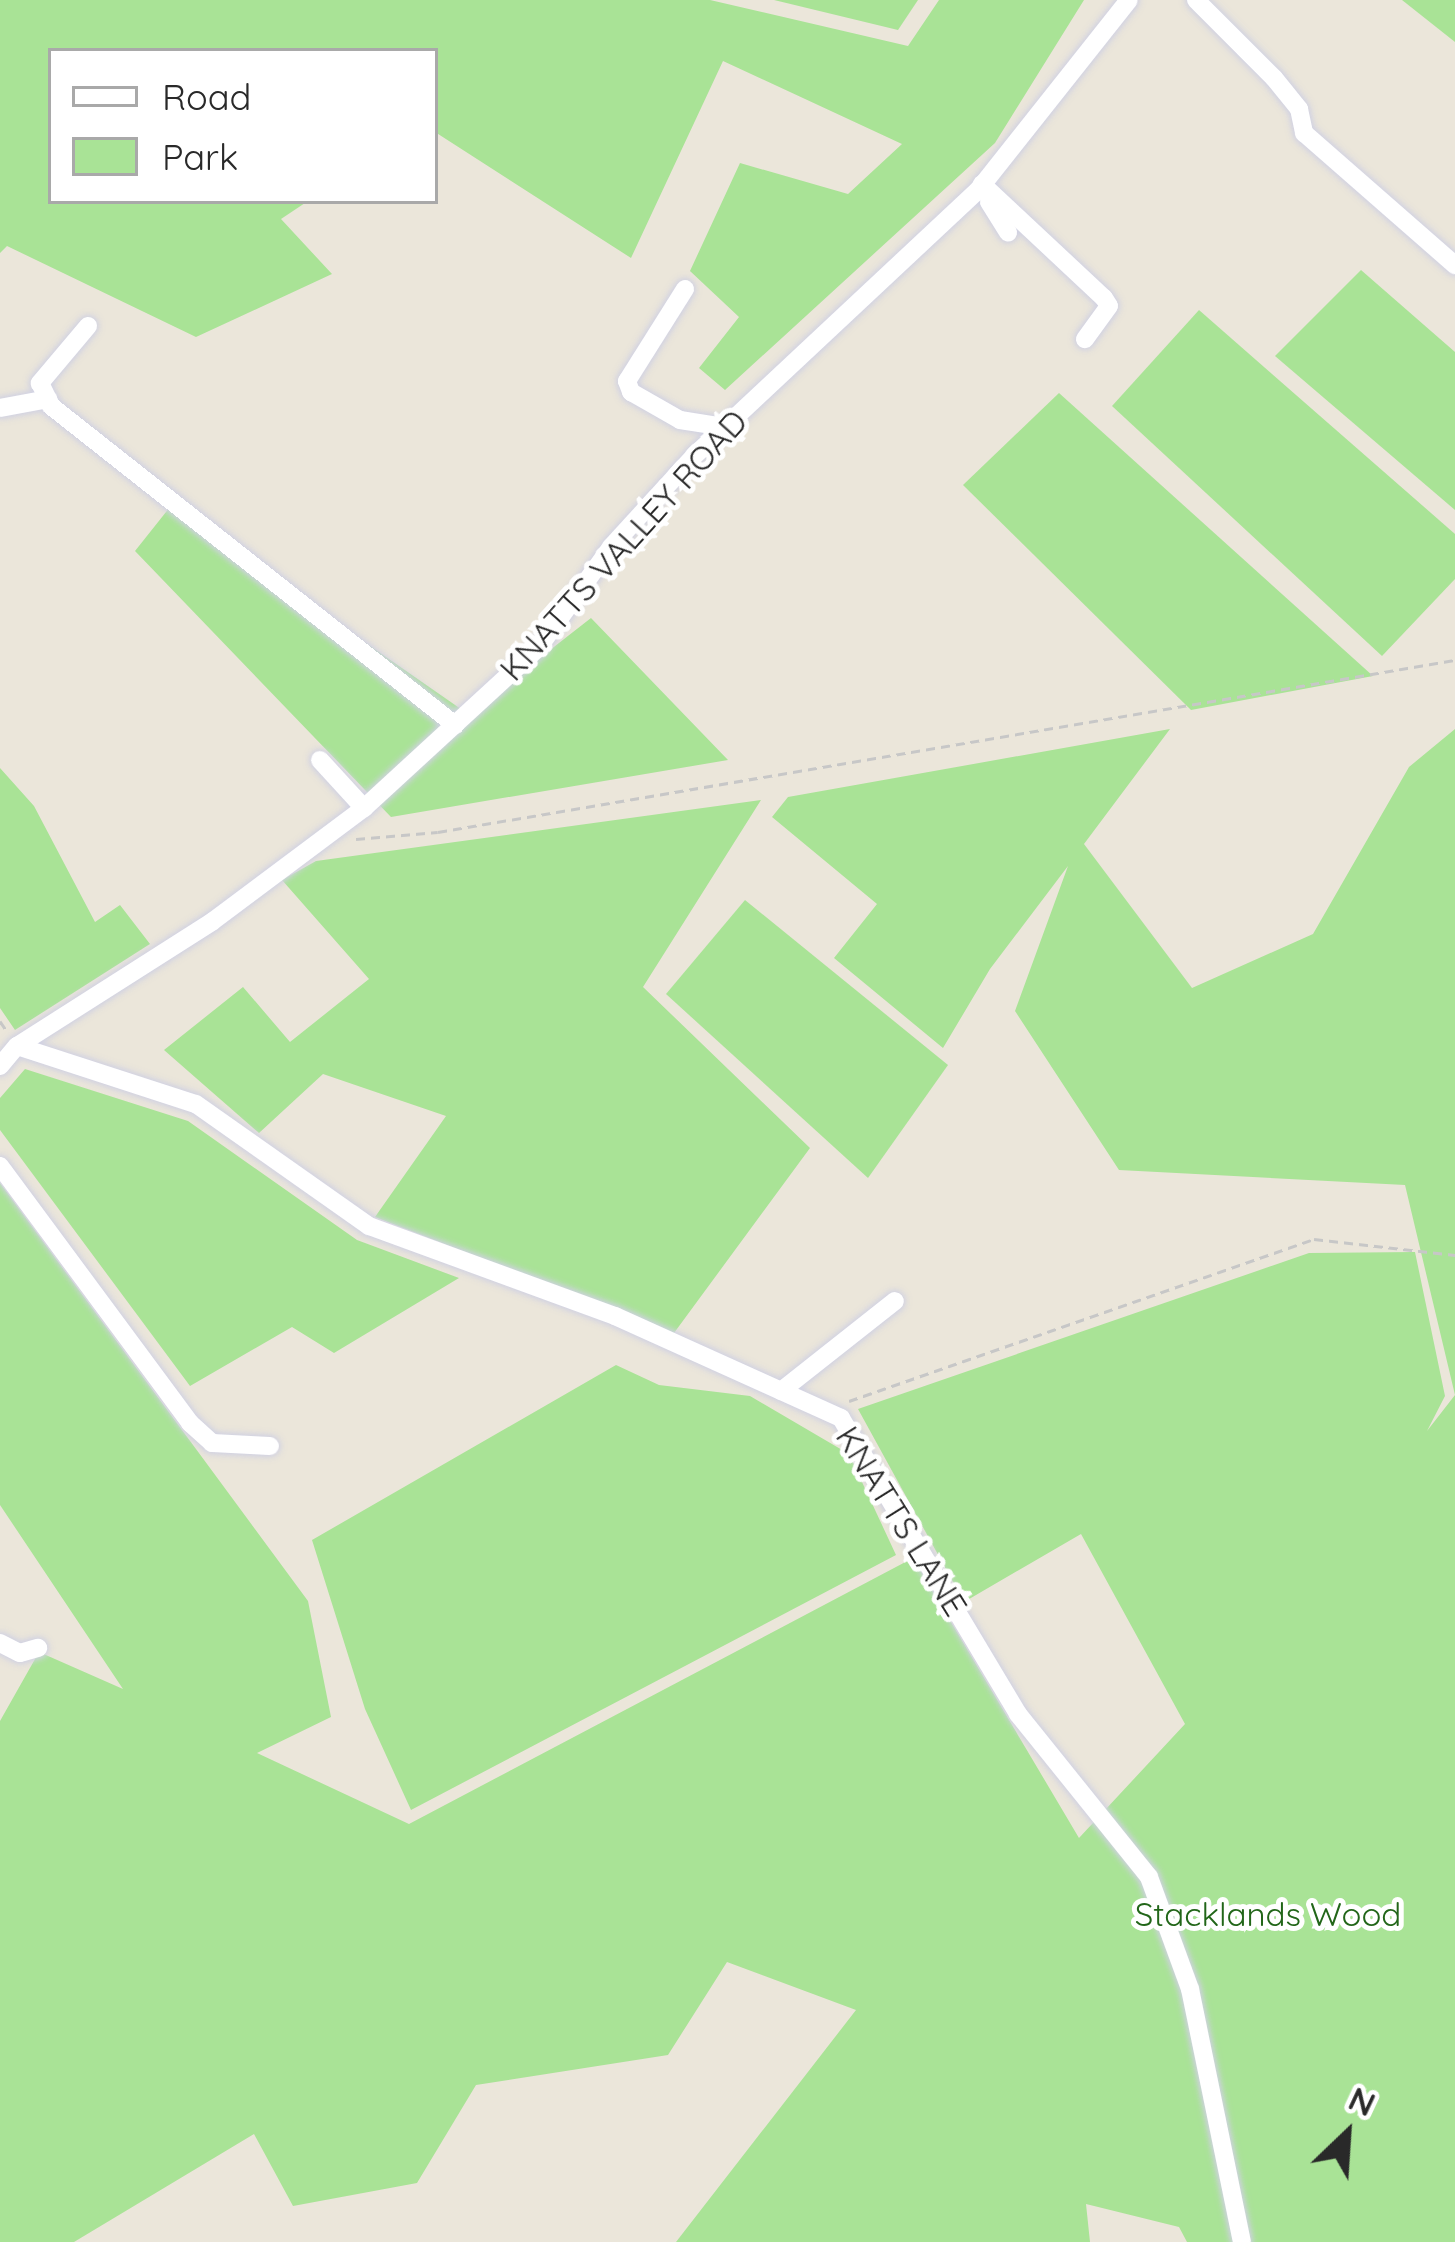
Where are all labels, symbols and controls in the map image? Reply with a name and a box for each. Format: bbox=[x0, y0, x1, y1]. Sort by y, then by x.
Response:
legend bbox=[48, 48, 438, 204]
text: Road bbox=[162, 74, 251, 119]
text: Park bbox=[162, 134, 238, 179]
street label: KNATTS VALLEY ROAD bbox=[491, 402, 755, 688]
street label: KNATTS LANE bbox=[828, 1419, 976, 1623]
park label: Stacklands Wood bbox=[1135, 1894, 1401, 1934]
north arrow bbox=[1287, 2074, 1407, 2194]
text: N bbox=[1343, 2077, 1382, 2125]

